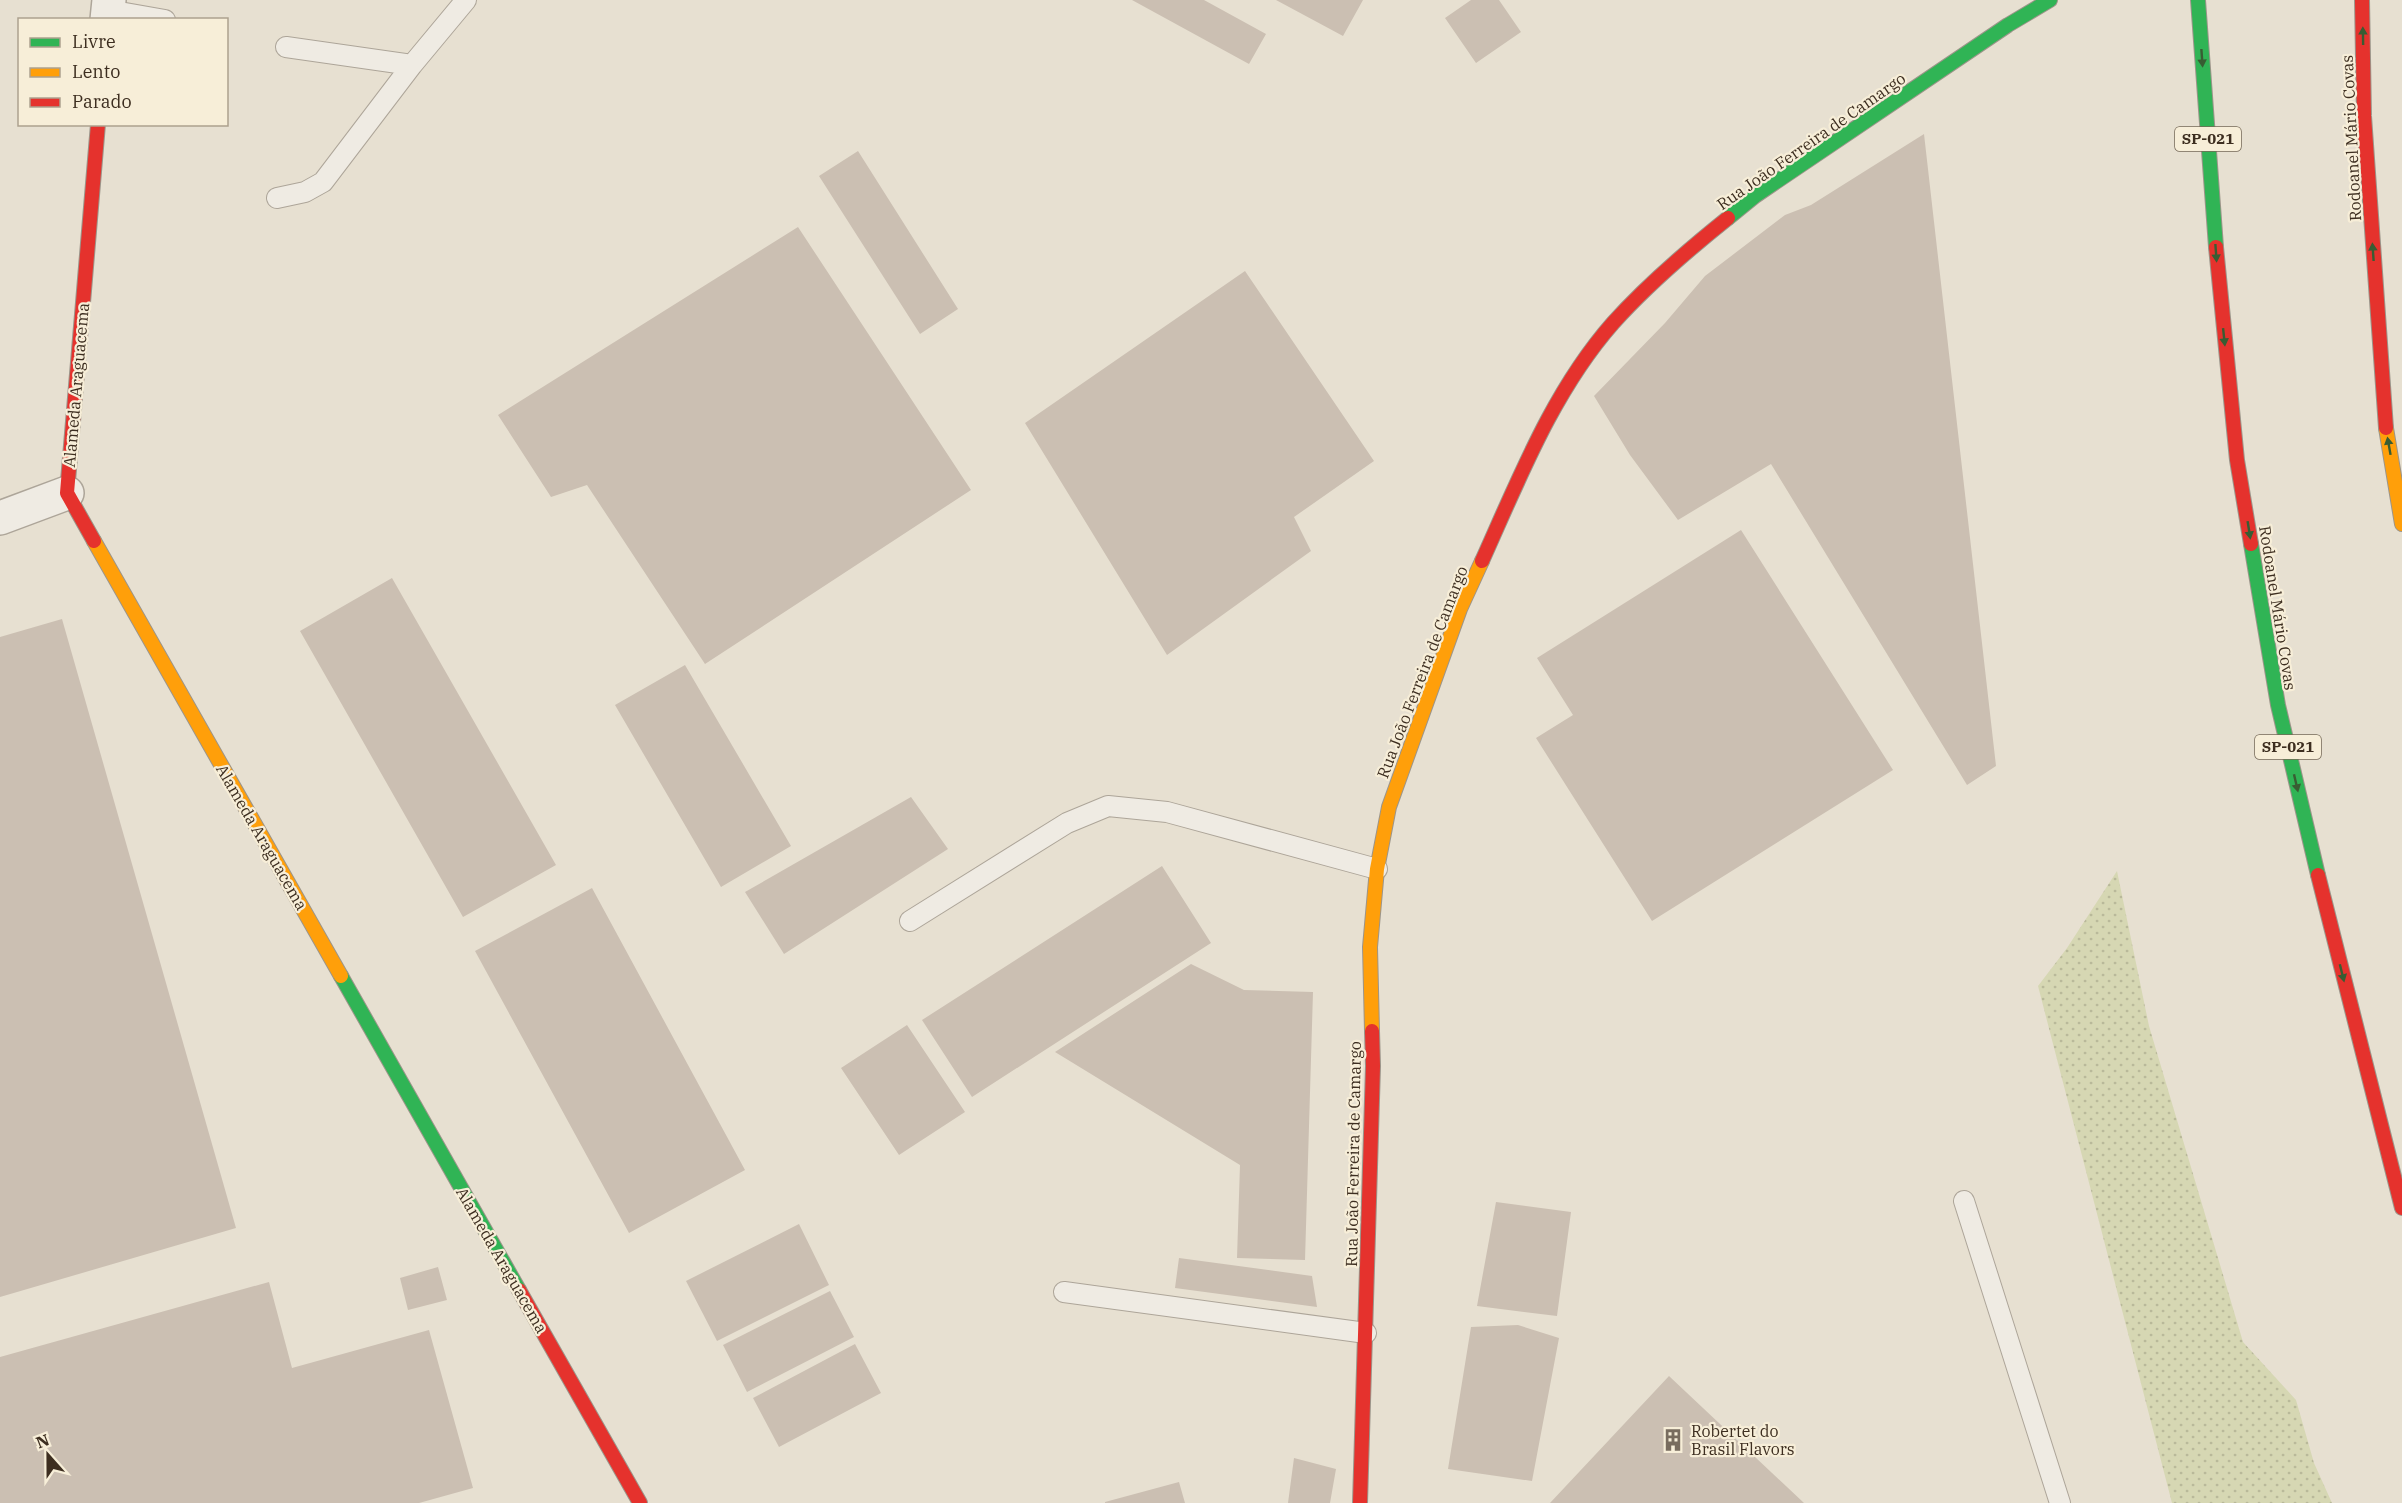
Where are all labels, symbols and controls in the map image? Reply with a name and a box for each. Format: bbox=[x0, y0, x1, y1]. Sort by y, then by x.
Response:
legend bbox=[18, 18, 228, 126]
one-way arrow bbox=[2358, 27, 2368, 46]
text: Livre bbox=[72, 30, 116, 53]
one-way arrow bbox=[2198, 49, 2207, 68]
street label: Rodoanel Mário Covas bbox=[2337, 54, 2365, 222]
text: Lento bbox=[72, 60, 120, 83]
street label: Rua João Ferreira de Camargo bbox=[1713, 68, 1909, 214]
text: Parado bbox=[72, 90, 132, 113]
road number: SP-021 bbox=[2175, 127, 2241, 151]
one-way arrow bbox=[2368, 242, 2378, 261]
one-way arrow bbox=[2211, 243, 2221, 262]
street label: Alameda Araguacema bbox=[59, 302, 93, 468]
one-way arrow bbox=[2219, 327, 2229, 346]
one-way arrow bbox=[2384, 436, 2393, 455]
one-way arrow bbox=[2244, 521, 2253, 540]
street label: Rodoanel Mário Covas bbox=[2255, 524, 2301, 692]
street label: Rua João Ferreira de Camargo bbox=[1372, 563, 1472, 781]
road number: SP-021 bbox=[2255, 735, 2321, 759]
street label: Alameda Araguacema bbox=[212, 760, 312, 914]
one-way arrow bbox=[2292, 774, 2301, 793]
one-way arrow bbox=[2337, 964, 2347, 982]
street label: Rua João Ferreira de Camargo bbox=[1341, 1041, 1365, 1267]
street label: Alameda Araguacema bbox=[452, 1183, 552, 1337]
place label: Robertet do Brasil Flavors bbox=[1691, 1421, 1795, 1459]
north arrow bbox=[18, 1425, 78, 1485]
building icon: Robertet do Brasil Flavors bbox=[1660, 1427, 1686, 1453]
text: N bbox=[33, 1429, 52, 1453]

